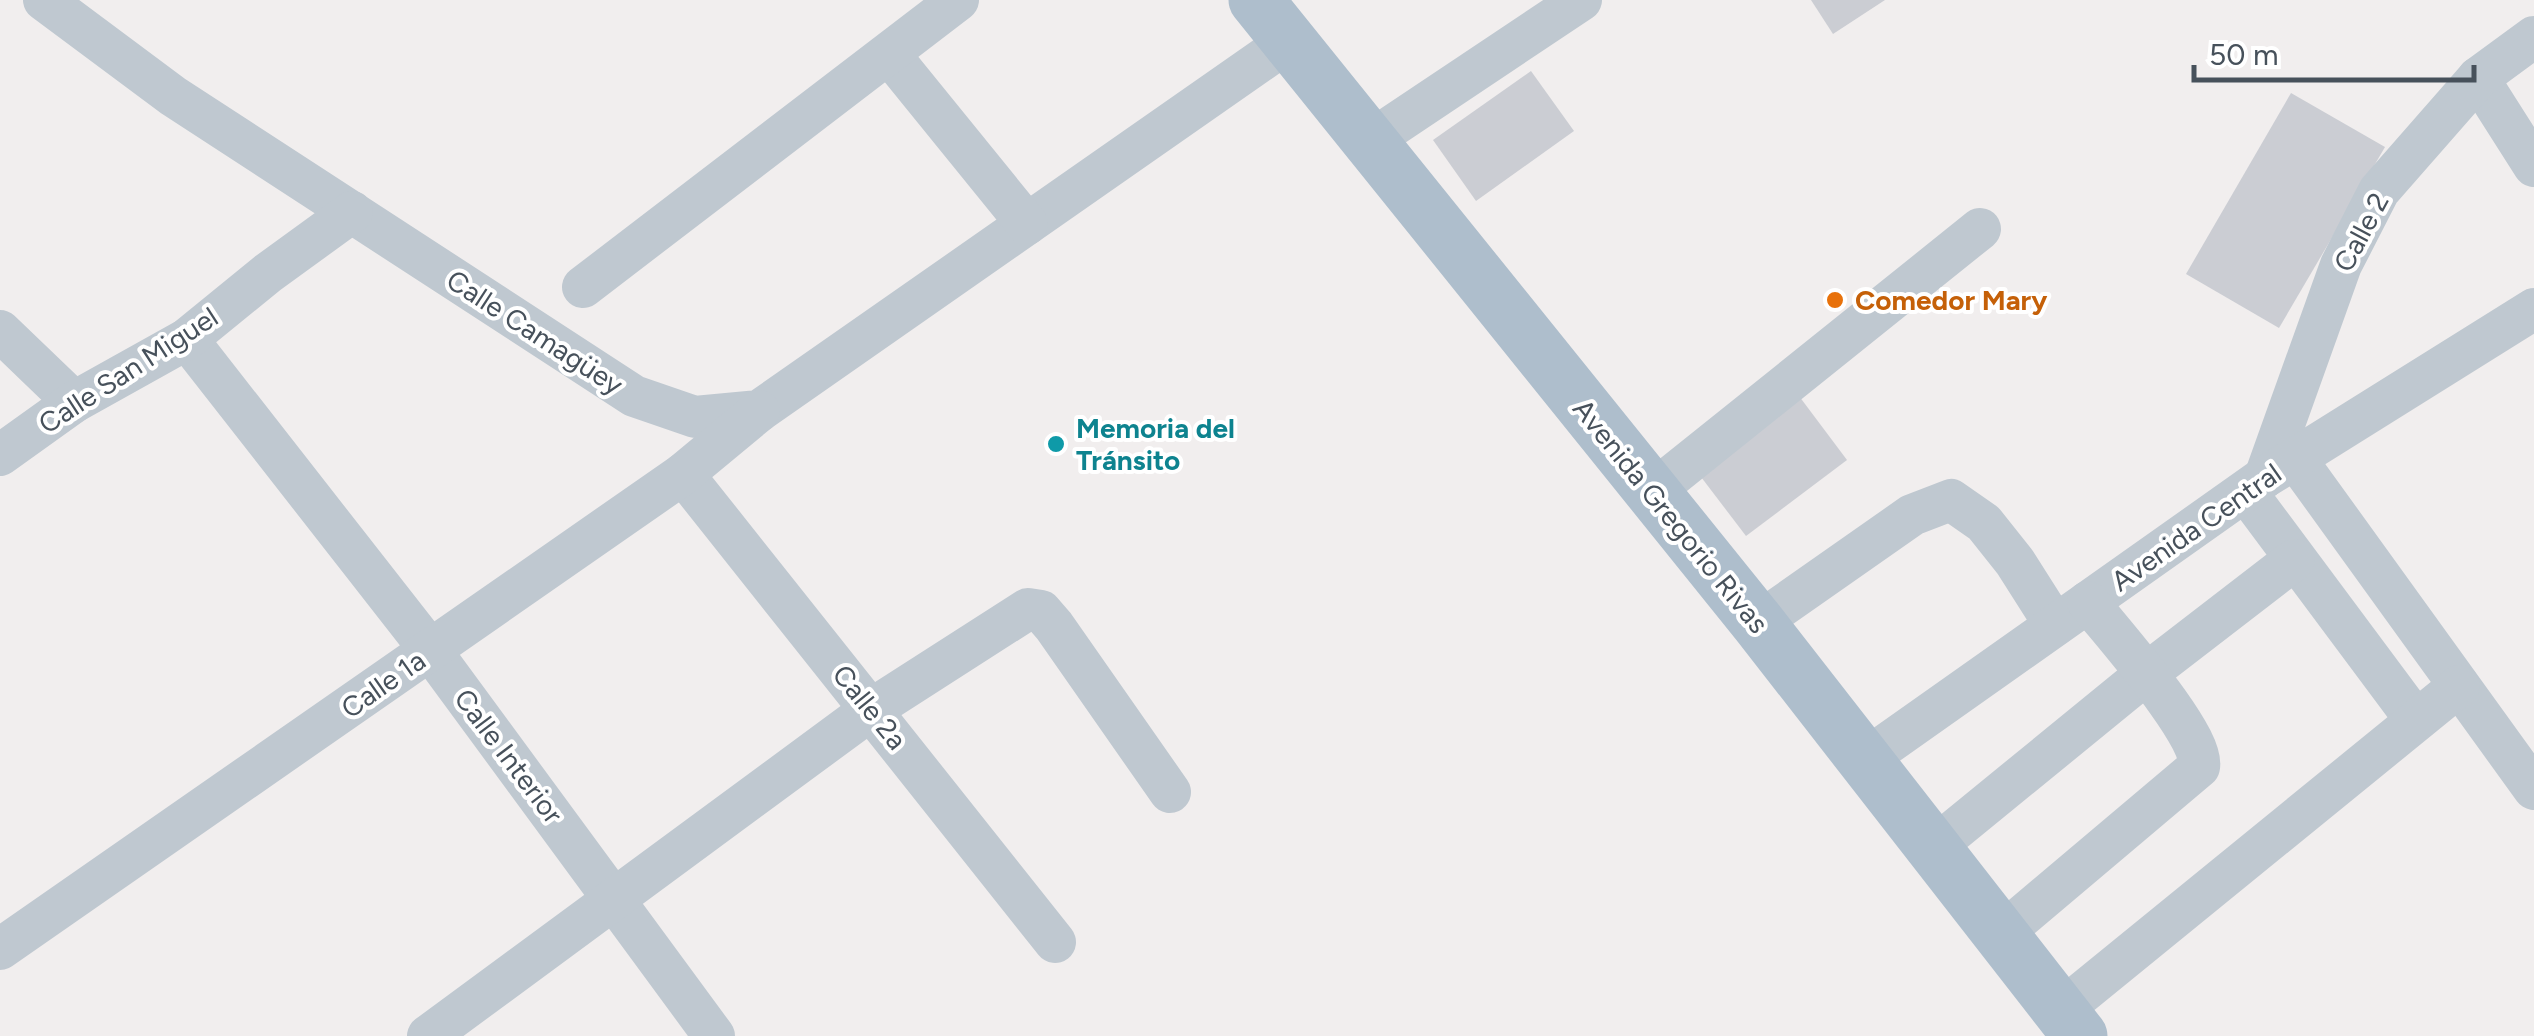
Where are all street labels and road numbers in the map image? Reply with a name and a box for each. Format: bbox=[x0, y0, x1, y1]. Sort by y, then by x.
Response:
street label: Calle 2 bbox=[2326, 187, 2396, 277]
street label: Calle Camagüey bbox=[440, 262, 630, 402]
street label: Calle San Miguel bbox=[32, 299, 224, 441]
street label: Avenida Gregorio Rivas bbox=[1566, 392, 1776, 640]
street label: Avenida Central bbox=[2105, 456, 2287, 598]
street label: Calle 1a bbox=[334, 643, 432, 725]
street label: Calle 2a bbox=[826, 658, 914, 756]
street label: Calle Interior bbox=[447, 682, 571, 830]

